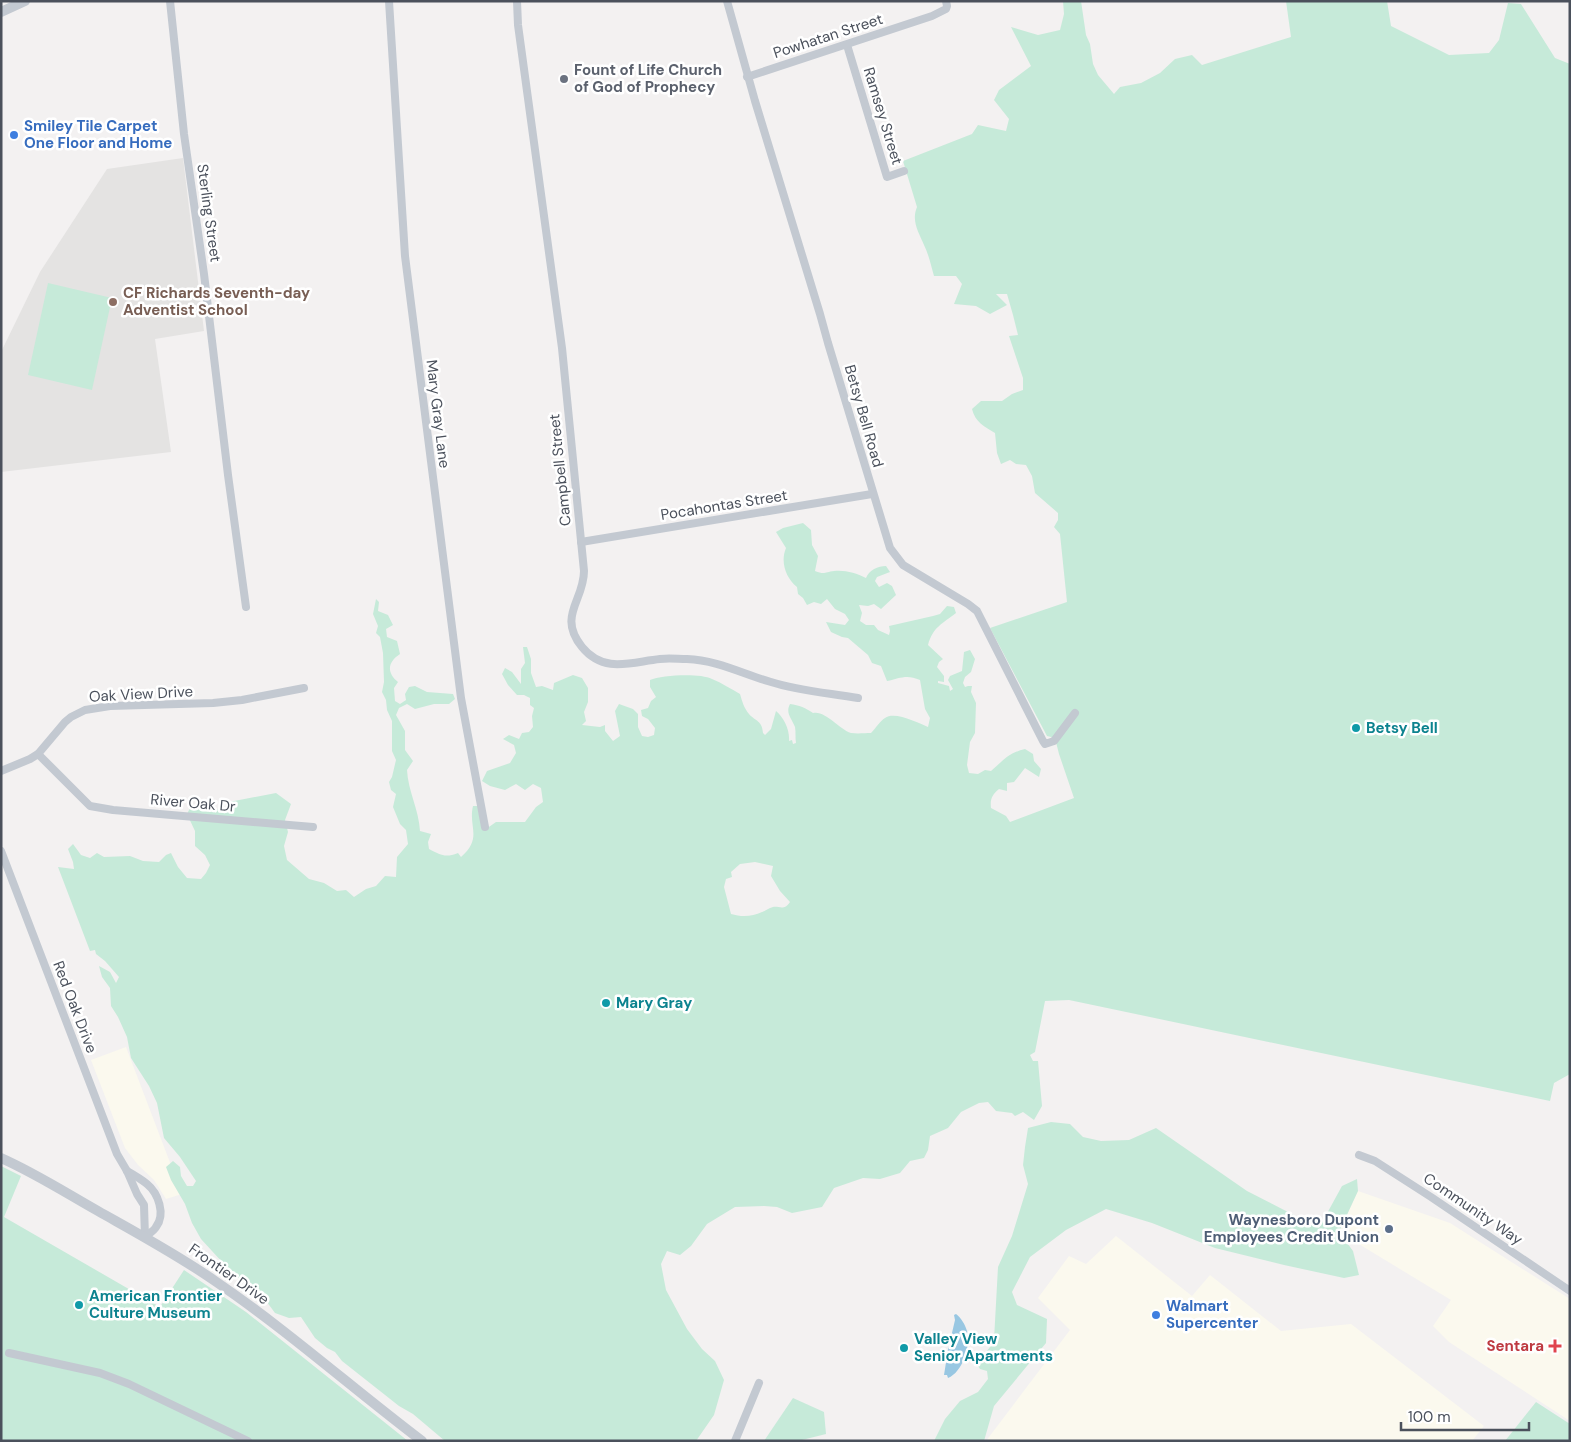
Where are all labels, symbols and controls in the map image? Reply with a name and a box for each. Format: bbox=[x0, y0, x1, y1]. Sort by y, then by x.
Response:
street label: Powhatan Street bbox=[771, 9, 885, 63]
place label: Fount of Life Church of God of Prophecy bbox=[574, 60, 722, 97]
street label: Ramsey Street bbox=[859, 65, 907, 167]
marker: Fount of Life Church of God of Prophecy bbox=[558, 73, 570, 85]
place label: Smiley Tile Carpet One Floor and Home bbox=[24, 116, 172, 153]
marker: Smiley Tile Carpet One Floor and Home bbox=[8, 129, 20, 141]
street label: Sterling Street bbox=[192, 163, 226, 263]
place label: CF Richards Seventh-day Adventist School bbox=[123, 283, 310, 320]
marker: CF Richards Seventh-day Adventist School bbox=[107, 296, 119, 308]
street label: Mary Gray Lane bbox=[421, 359, 455, 469]
street label: Betsy Bell Road bbox=[840, 362, 888, 470]
street label: Campbell Street bbox=[544, 413, 576, 527]
street label: Pocahontas Street bbox=[659, 485, 789, 525]
street label: Oak View Drive bbox=[88, 681, 194, 707]
place label: Betsy Bell bbox=[1366, 718, 1438, 738]
marker: Betsy Bell bbox=[1350, 722, 1362, 734]
street label: River Oak Dr bbox=[150, 789, 237, 817]
street label: Red Oak Drive bbox=[48, 958, 102, 1056]
place label: Mary Gray bbox=[616, 993, 692, 1013]
marker: Mary Gray bbox=[600, 997, 612, 1009]
street label: Community Way bbox=[1420, 1168, 1527, 1250]
place label: Waynesboro Dupont Employees Credit Union bbox=[1204, 1210, 1379, 1247]
marker: Waynesboro Dupont Employees Credit Union bbox=[1383, 1223, 1395, 1235]
street label: Frontier Drive bbox=[185, 1239, 273, 1309]
place label: American Frontier Culture Museum bbox=[89, 1286, 222, 1323]
place label: Walmart Supercenter bbox=[1166, 1296, 1258, 1333]
marker: American Frontier Culture Museum bbox=[73, 1299, 85, 1311]
marker: Walmart Supercenter bbox=[1150, 1309, 1162, 1321]
place label: Valley View Senior Apartments bbox=[914, 1329, 1053, 1366]
place label: Sentara bbox=[1486, 1336, 1544, 1356]
marker: Sentara bbox=[1548, 1339, 1562, 1353]
marker: Valley View Senior Apartments bbox=[898, 1342, 910, 1354]
scale bar bbox=[1401, 1400, 1528, 1432]
text: 100 m bbox=[1408, 1407, 1451, 1427]

